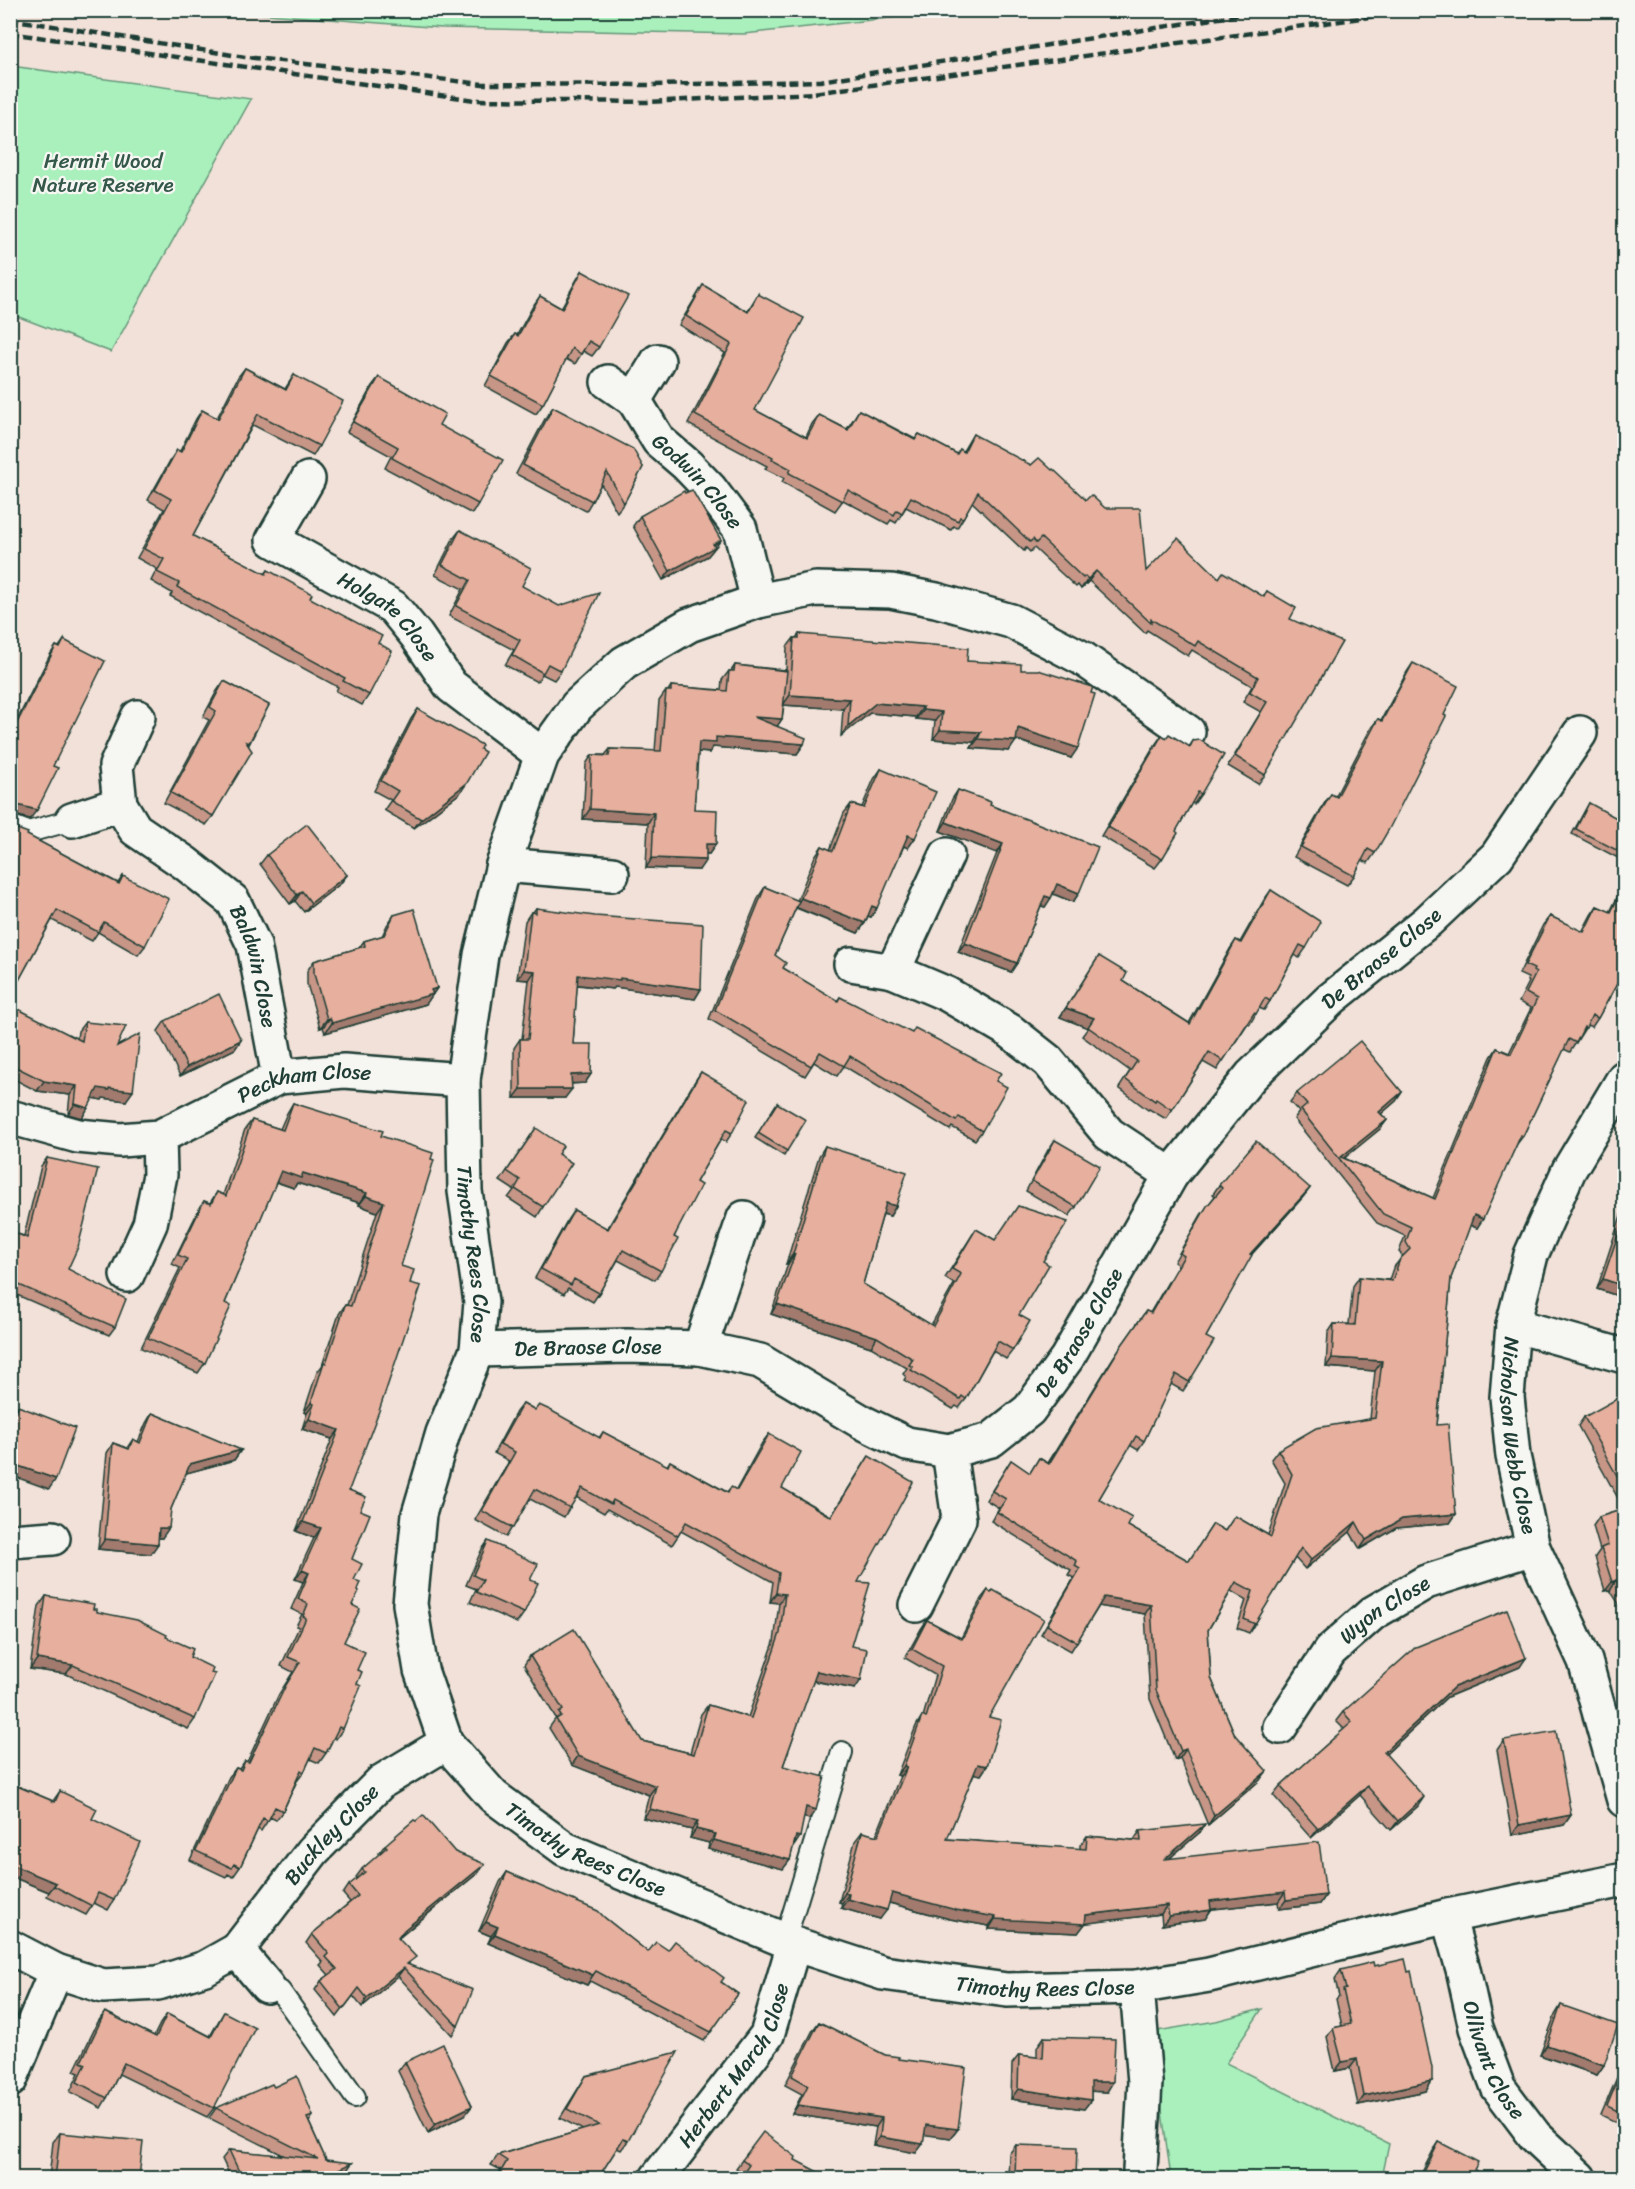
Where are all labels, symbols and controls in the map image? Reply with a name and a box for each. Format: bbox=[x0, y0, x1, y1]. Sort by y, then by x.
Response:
park label: Hermit Wood Nature Reserve bbox=[32, 142, 174, 204]
street label: Godwin Close bbox=[643, 423, 753, 538]
street label: Holgate Close bbox=[330, 561, 448, 670]
street label: Baldwin Close bbox=[218, 898, 288, 1031]
street label: De Braose Close bbox=[1311, 898, 1451, 1019]
street label: Peckham Close bbox=[231, 1052, 373, 1114]
street label: Timothy Rees Close bbox=[446, 1165, 500, 1345]
street label: De Braose Close bbox=[1025, 1260, 1134, 1406]
street label: De Braose Close bbox=[514, 1327, 662, 1368]
street label: Nicholson Webb Close bbox=[1488, 1335, 1548, 1538]
street label: Wyon Close bbox=[1330, 1564, 1438, 1654]
street label: Buckley Close bbox=[274, 1774, 389, 1894]
street label: Timothy Rees Close bbox=[496, 1791, 672, 1908]
street label: Timothy Rees Close bbox=[953, 1964, 1135, 2009]
street label: Herbert March Close bbox=[668, 1978, 801, 2156]
street label: Ollivant Close bbox=[1452, 1997, 1536, 2128]

